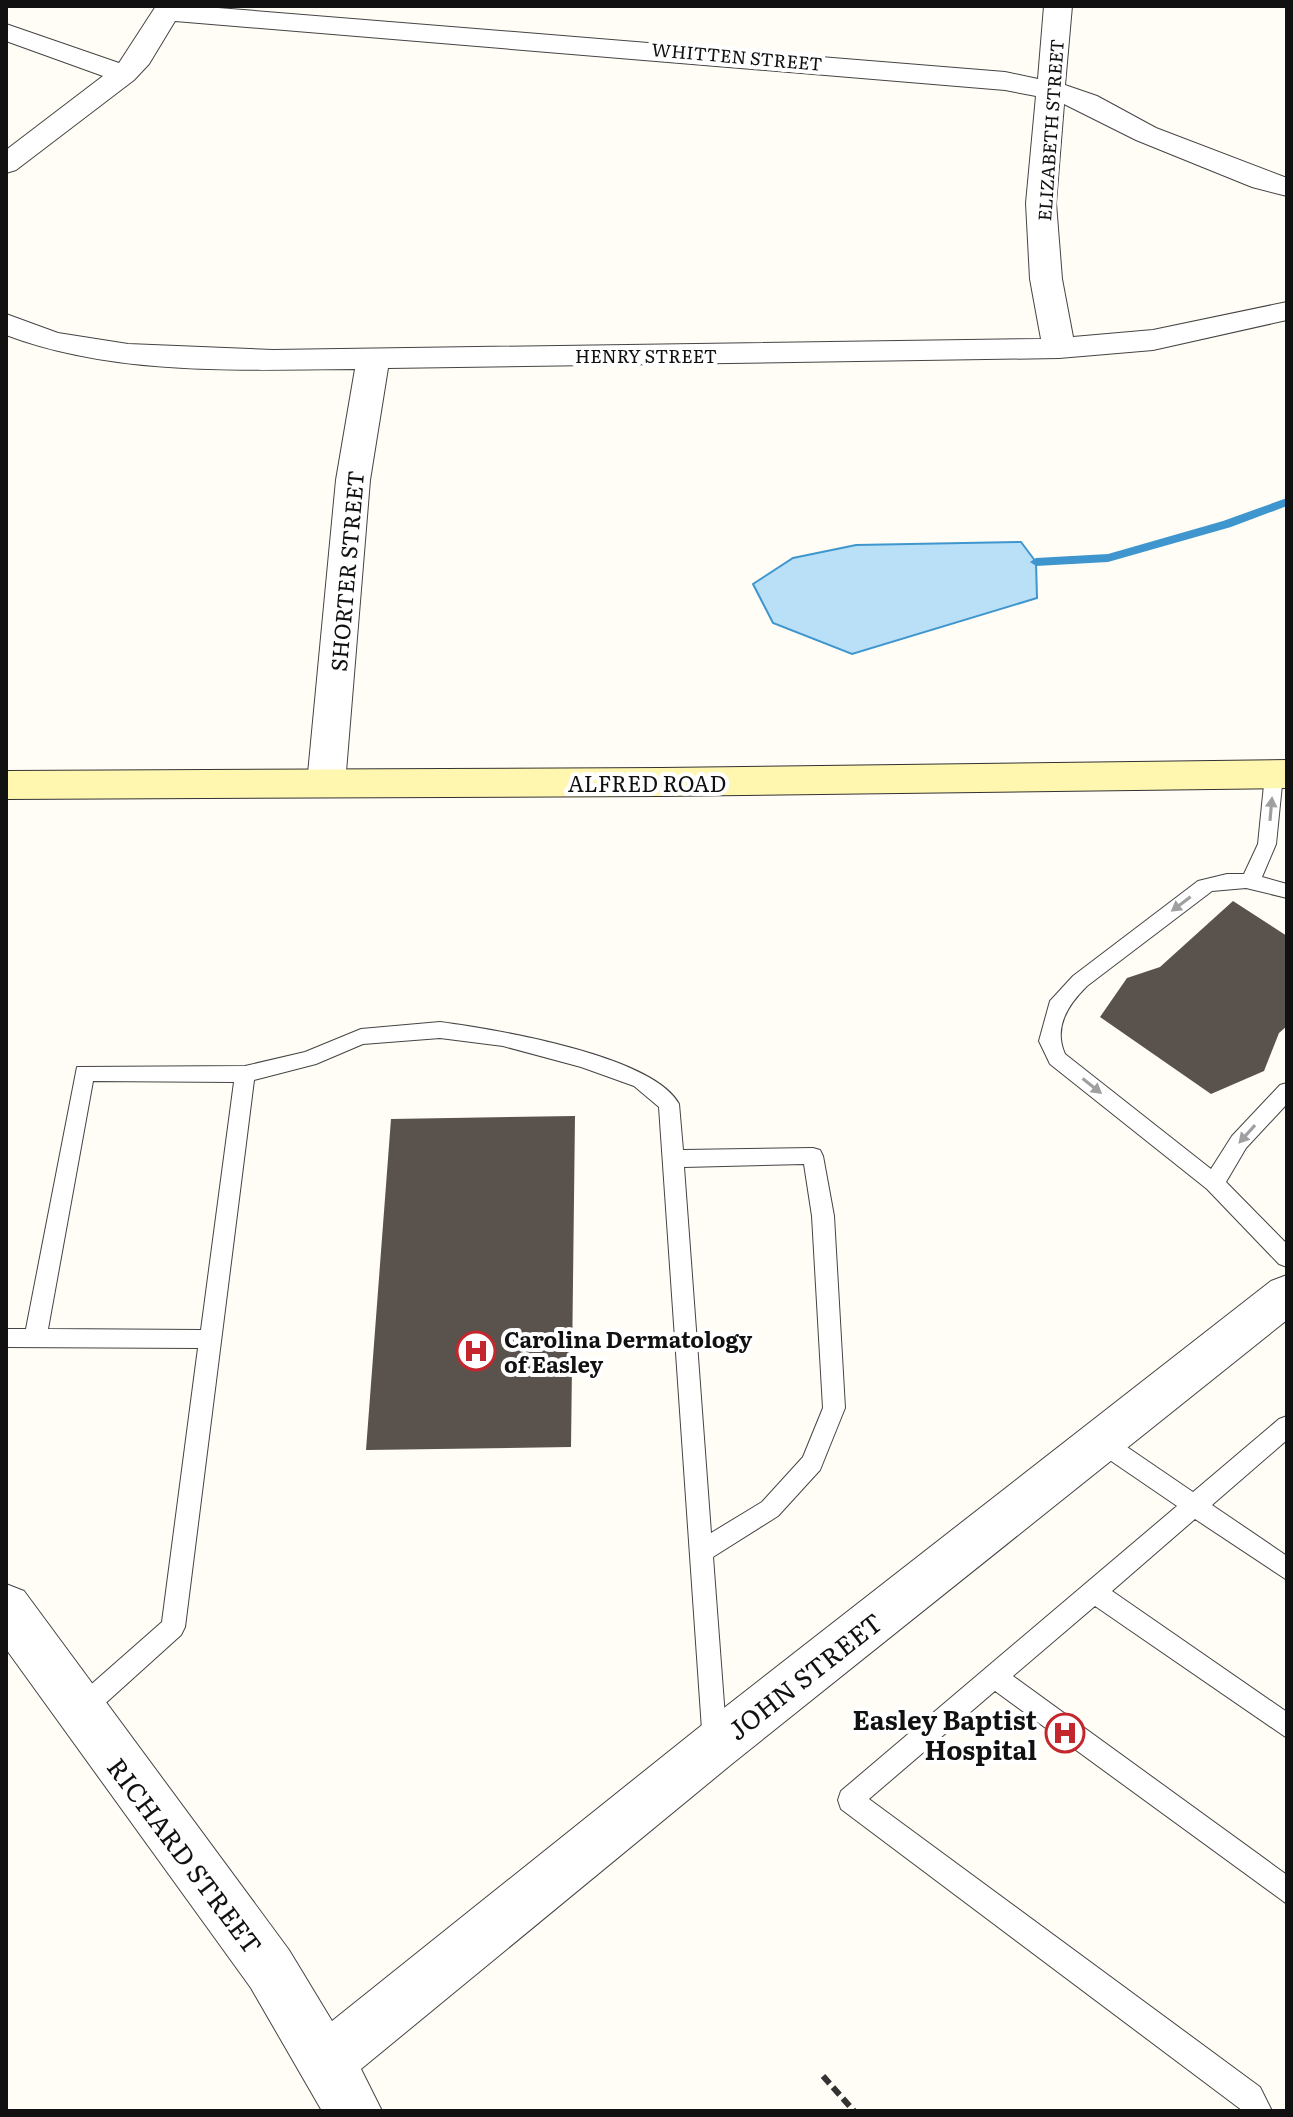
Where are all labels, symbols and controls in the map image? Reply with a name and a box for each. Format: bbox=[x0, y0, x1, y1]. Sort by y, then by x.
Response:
street label: WHITTEN STREET bbox=[651, 35, 823, 77]
street label: ELIZABETH STREET bbox=[1030, 38, 1070, 222]
street label: HENRY STREET bbox=[575, 342, 717, 369]
street label: SHORTER STREET bbox=[321, 469, 371, 673]
street label: ALFRED ROAD bbox=[568, 766, 726, 799]
one-way arrow bbox=[1264, 796, 1277, 821]
one-way arrow bbox=[1171, 896, 1191, 912]
one-way arrow bbox=[1082, 1078, 1102, 1094]
one-way arrow bbox=[1238, 1125, 1256, 1144]
place label: Carolina Dermatology of Easley bbox=[504, 1322, 753, 1380]
hospital icon: Carolina Dermatology of Easley bbox=[455, 1330, 497, 1372]
street label: JOHN STREET bbox=[718, 1602, 890, 1748]
place label: Easley Baptist Hospital bbox=[853, 1699, 1038, 1768]
hospital icon: Easley Baptist Hospital bbox=[1044, 1712, 1086, 1754]
street label: RICHARD STREET bbox=[99, 1749, 273, 1961]

